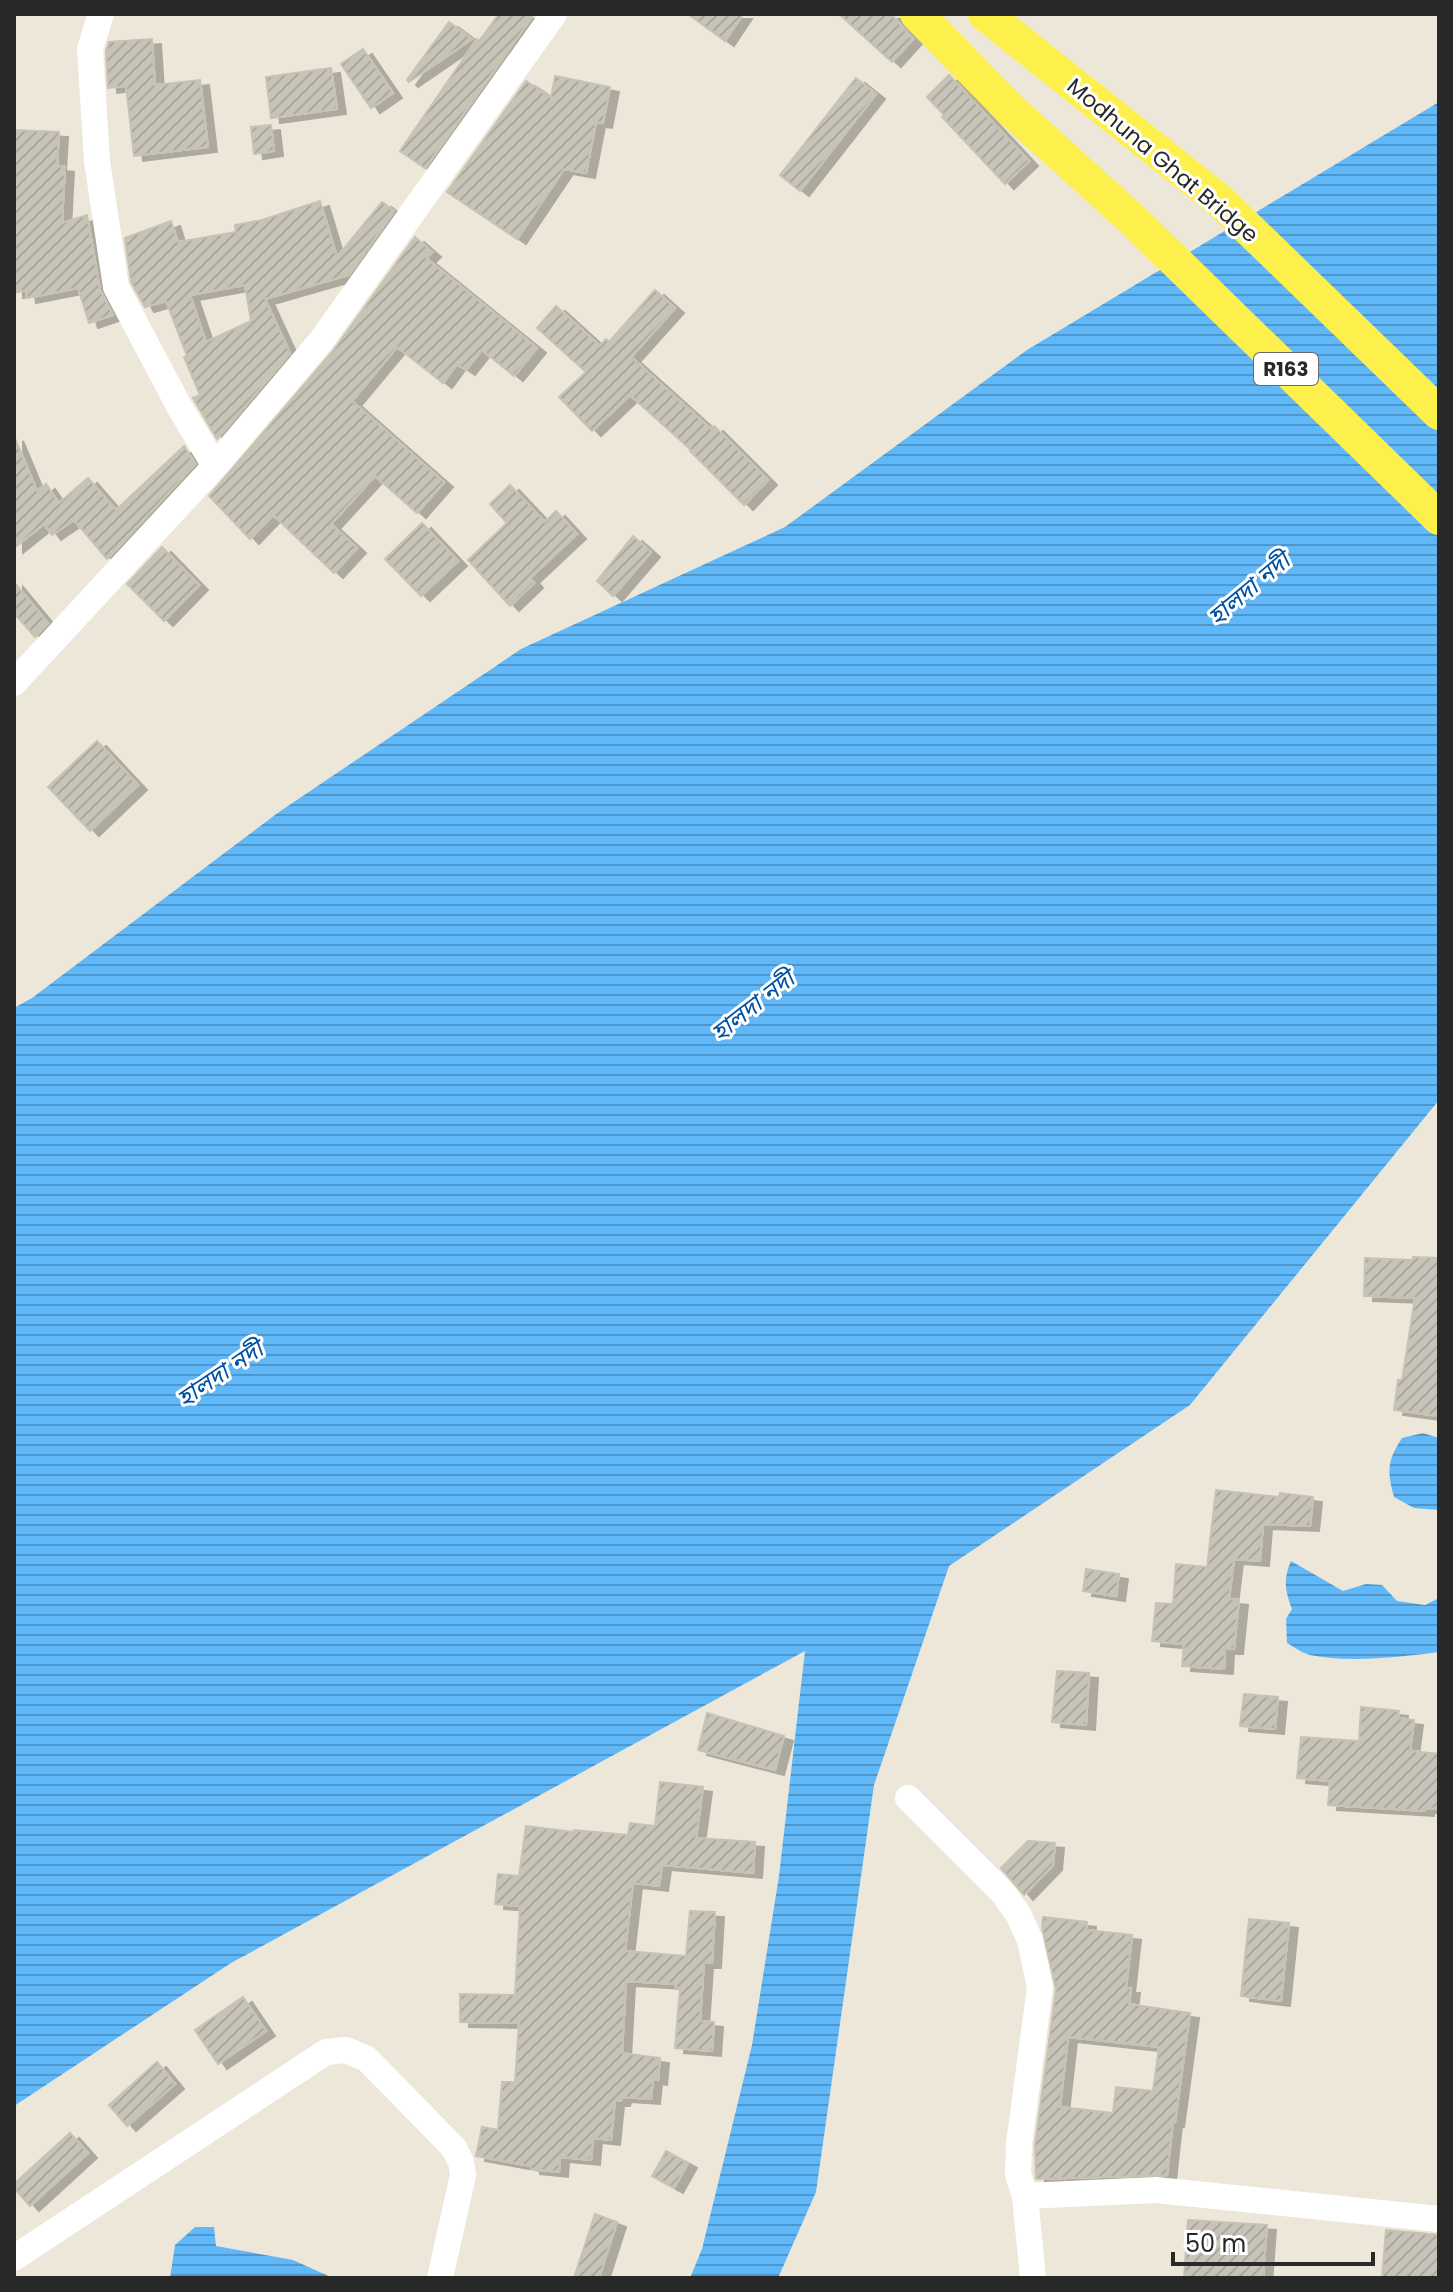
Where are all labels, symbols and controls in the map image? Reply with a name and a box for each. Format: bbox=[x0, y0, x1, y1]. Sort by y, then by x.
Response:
street label: Modhuna Ghat Bridge bbox=[1060, 71, 1265, 250]
road number: R163 bbox=[1254, 353, 1318, 385]
water label: হালদা নদী bbox=[1201, 542, 1300, 633]
water label: হালদা নদী bbox=[704, 960, 805, 1049]
water label: হালদা নদী bbox=[170, 1330, 273, 1415]
scale bar bbox=[1173, 2216, 1373, 2266]
text: 50 m bbox=[1185, 2227, 1246, 2260]

